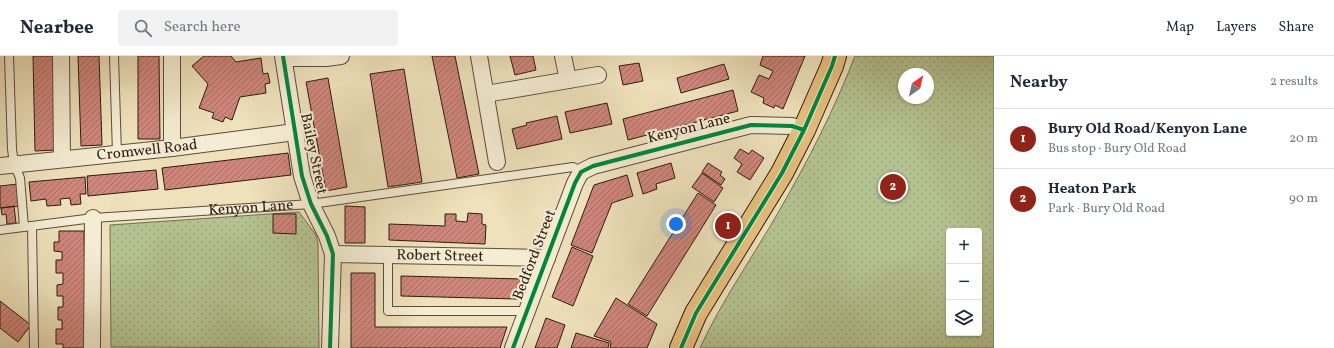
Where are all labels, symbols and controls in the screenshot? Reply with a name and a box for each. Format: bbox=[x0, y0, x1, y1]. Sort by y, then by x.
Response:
search box bbox=[118, 10, 398, 46]
text: Nearbee bbox=[20, 15, 94, 41]
icon: search bbox=[132, 17, 154, 39]
text: Search here bbox=[164, 17, 241, 38]
text: Map bbox=[1166, 18, 1194, 37]
text: Layers bbox=[1216, 18, 1256, 37]
text: Share bbox=[1278, 18, 1314, 37]
north arrow bbox=[898, 68, 934, 104]
text: Nearby bbox=[1010, 71, 1068, 94]
text: 2 results bbox=[1270, 73, 1318, 91]
street label: Kenyon Lane bbox=[645, 109, 733, 149]
street label: Bailey Street bbox=[294, 111, 332, 197]
text: Bury Old Road/Kenyon Lane bbox=[1048, 119, 1247, 140]
text: 1 bbox=[1020, 130, 1026, 148]
text: 20 m bbox=[1289, 130, 1318, 148]
street label: Cromwell Road bbox=[96, 134, 199, 166]
text: Bus stop · Bury Old Road bbox=[1048, 140, 1187, 158]
pin: 2 bbox=[880, 172, 906, 202]
text: Heaton Park bbox=[1048, 179, 1136, 200]
text: 2 bbox=[1020, 190, 1026, 208]
text: 90 m bbox=[1289, 190, 1318, 208]
street label: Kenyon Lane bbox=[208, 195, 294, 221]
text: Park · Bury Old Road bbox=[1048, 200, 1165, 218]
street label: Bedford Street bbox=[508, 207, 562, 303]
pin: 1 bbox=[715, 211, 741, 241]
your location bbox=[666, 214, 686, 234]
map controls bbox=[946, 228, 982, 336]
button: + bbox=[946, 228, 982, 264]
street label: Robert Street bbox=[396, 245, 484, 267]
button: − bbox=[946, 264, 982, 300]
button: layers bbox=[946, 300, 982, 336]

